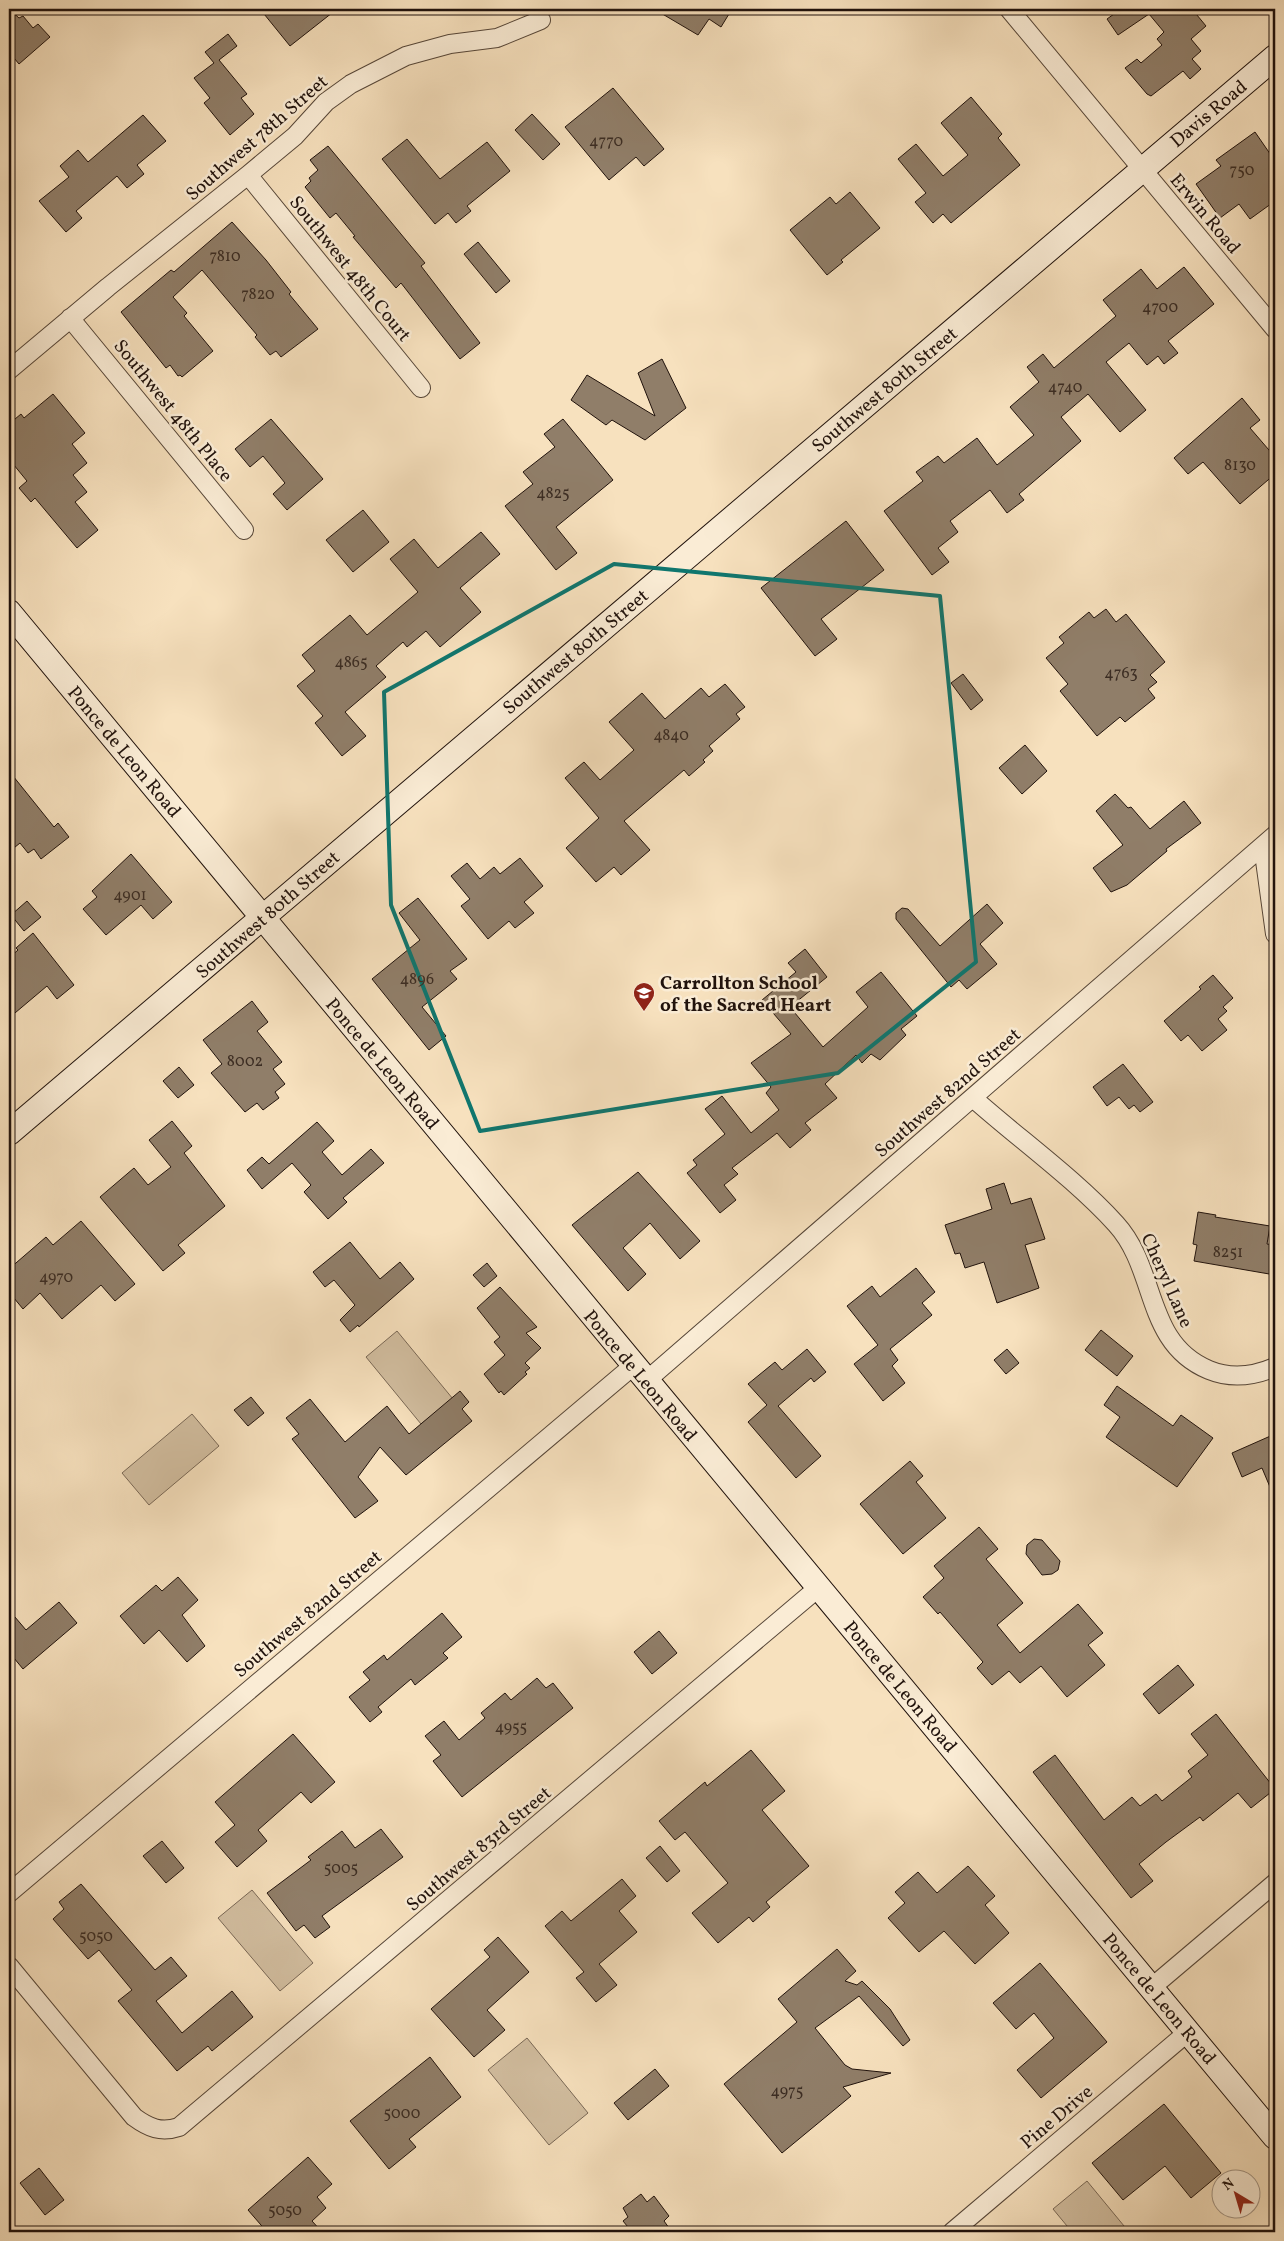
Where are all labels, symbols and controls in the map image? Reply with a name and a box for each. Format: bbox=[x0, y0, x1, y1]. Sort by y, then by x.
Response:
street label: Southwest 78th Street bbox=[181, 69, 334, 208]
street label: Davis Road bbox=[1165, 75, 1253, 154]
house number: 4770 bbox=[589, 131, 623, 153]
house number: 750 bbox=[1230, 160, 1254, 182]
street label: Erwin Road bbox=[1163, 168, 1246, 260]
street label: Southwest 48th Court bbox=[282, 191, 417, 348]
house number: 7810 bbox=[209, 246, 241, 268]
house number: 7820 bbox=[241, 284, 275, 306]
house number: 4700 bbox=[1142, 297, 1178, 319]
street label: Southwest 80th Street bbox=[807, 321, 964, 459]
street label: Southwest 48th Place bbox=[107, 334, 238, 488]
house number: 4740 bbox=[1048, 377, 1082, 399]
house number: 8130 bbox=[1224, 455, 1256, 477]
house number: 4825 bbox=[536, 483, 570, 505]
street label: Southwest 80th Street bbox=[498, 583, 655, 721]
house number: 4865 bbox=[334, 652, 368, 674]
house number: 4763 bbox=[1104, 663, 1138, 685]
street label: Ponce de Leon Road bbox=[61, 681, 186, 824]
house number: 4840 bbox=[653, 725, 689, 747]
street label: Southwest 80th Street bbox=[191, 845, 346, 985]
house number: 4901 bbox=[113, 885, 147, 907]
house number: 4896 bbox=[400, 969, 434, 991]
place label: Carrollton School of the Sacred Heart bbox=[660, 971, 831, 1019]
school or university icon: Carrollton School of the Sacred Heart bbox=[632, 981, 656, 1012]
street label: Ponce de Leon Road bbox=[319, 993, 444, 1136]
street label: Southwest 82nd Street bbox=[870, 1022, 1027, 1164]
house number: 8002 bbox=[227, 1051, 263, 1073]
street label: Cheryl Lane bbox=[1134, 1229, 1199, 1332]
house number: 8251 bbox=[1213, 1242, 1243, 1264]
house number: 4970 bbox=[39, 1267, 73, 1289]
street label: Ponce de Leon Road bbox=[577, 1305, 702, 1448]
street label: Southwest 82nd Street bbox=[229, 1545, 388, 1684]
street label: Ponce de Leon Road bbox=[837, 1616, 962, 1759]
house number: 4955 bbox=[495, 1717, 527, 1739]
street label: Southwest 83rd Street bbox=[401, 1781, 558, 1918]
house number: 5005 bbox=[324, 1858, 358, 1880]
house number: 5050 bbox=[79, 1926, 113, 1948]
street label: Ponce de Leon Road bbox=[1096, 1928, 1221, 2071]
street label: Pine Drive bbox=[1015, 2080, 1099, 2156]
house number: 4975 bbox=[771, 2081, 803, 2103]
house number: 5000 bbox=[384, 2103, 420, 2125]
north arrow bbox=[1212, 2168, 1262, 2218]
text: N bbox=[1219, 2174, 1239, 2196]
house number: 5050 bbox=[268, 2200, 302, 2222]

